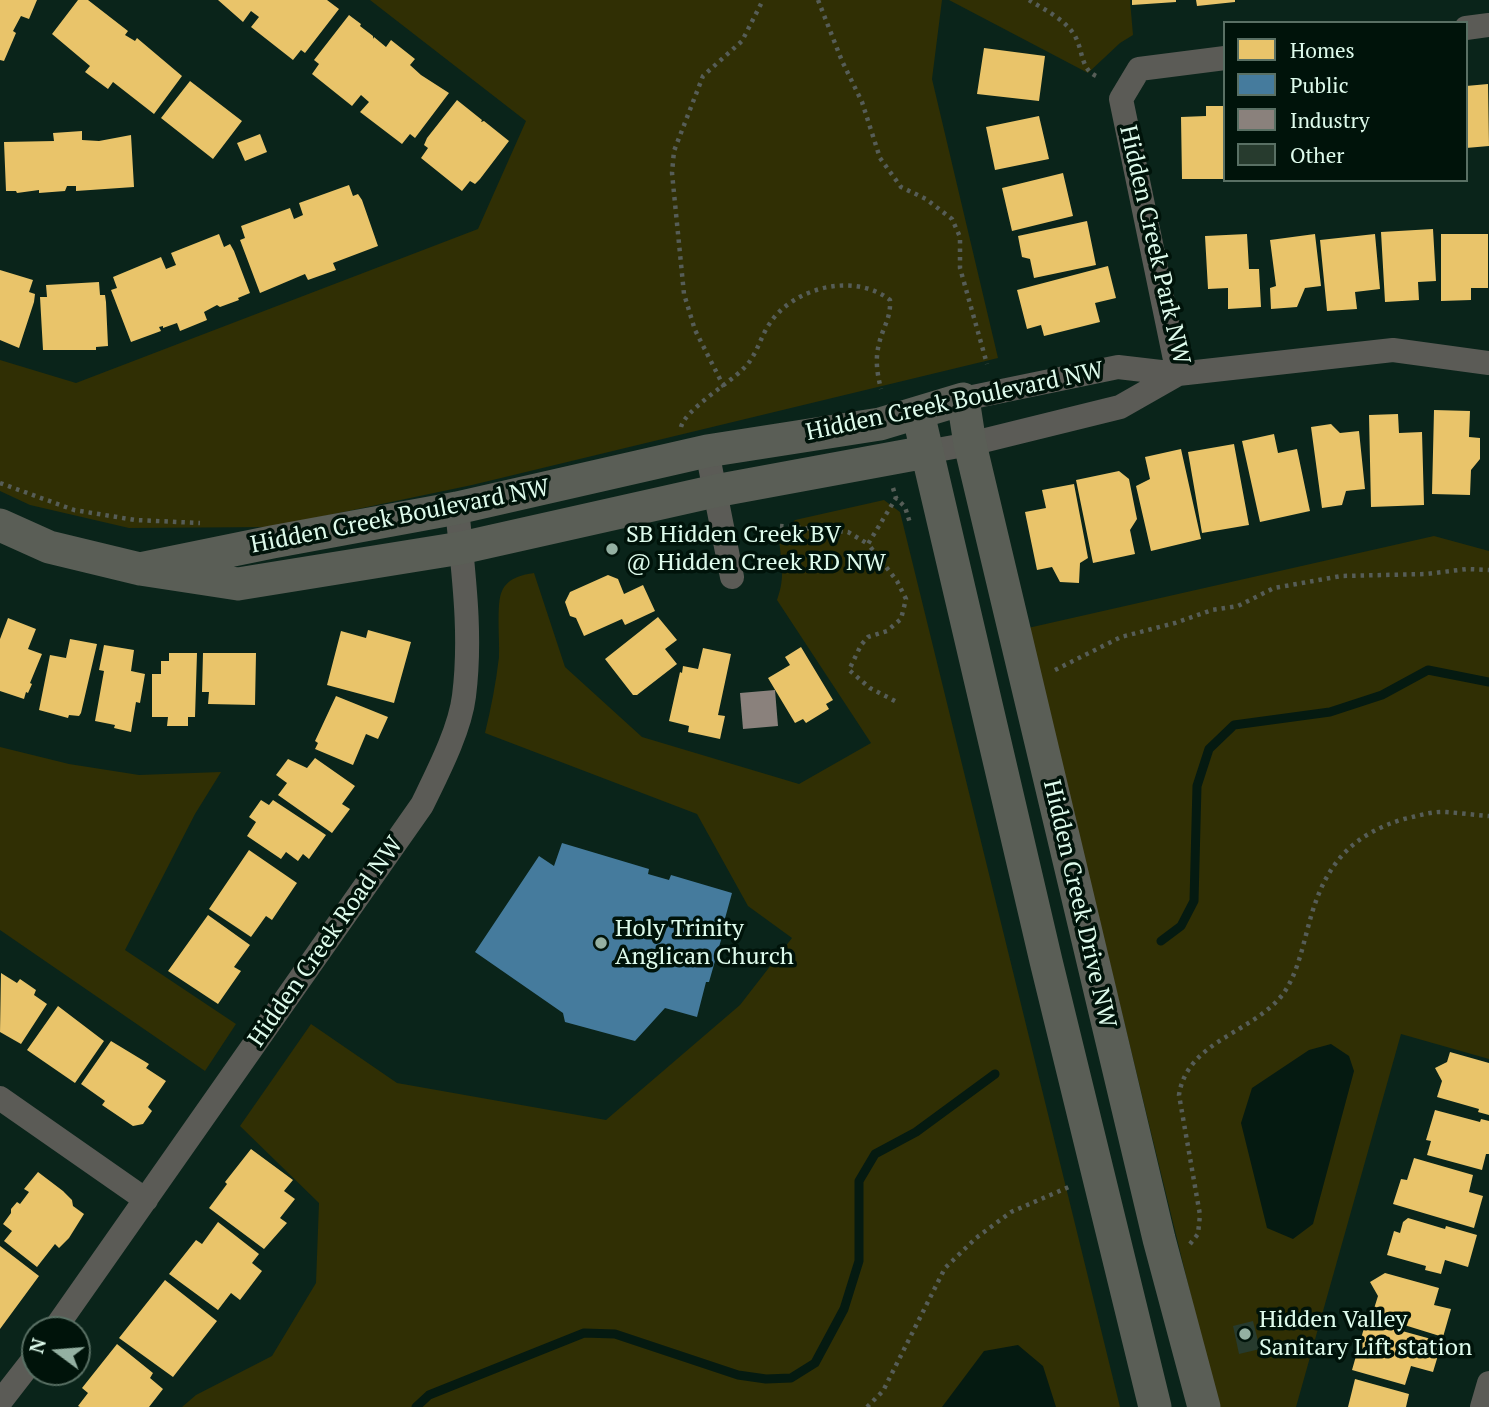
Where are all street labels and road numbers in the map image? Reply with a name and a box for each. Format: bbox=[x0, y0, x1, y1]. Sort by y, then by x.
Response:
street label: Hidden Creek Park NW bbox=[1112, 123, 1196, 367]
street label: Hidden Creek Boulevard NW bbox=[803, 356, 1107, 448]
street label: Hidden Creek Boulevard NW bbox=[248, 474, 552, 560]
street label: Hidden Creek Drive NW bbox=[1036, 777, 1122, 1031]
street label: Hidden Creek Road NW bbox=[243, 831, 409, 1053]

